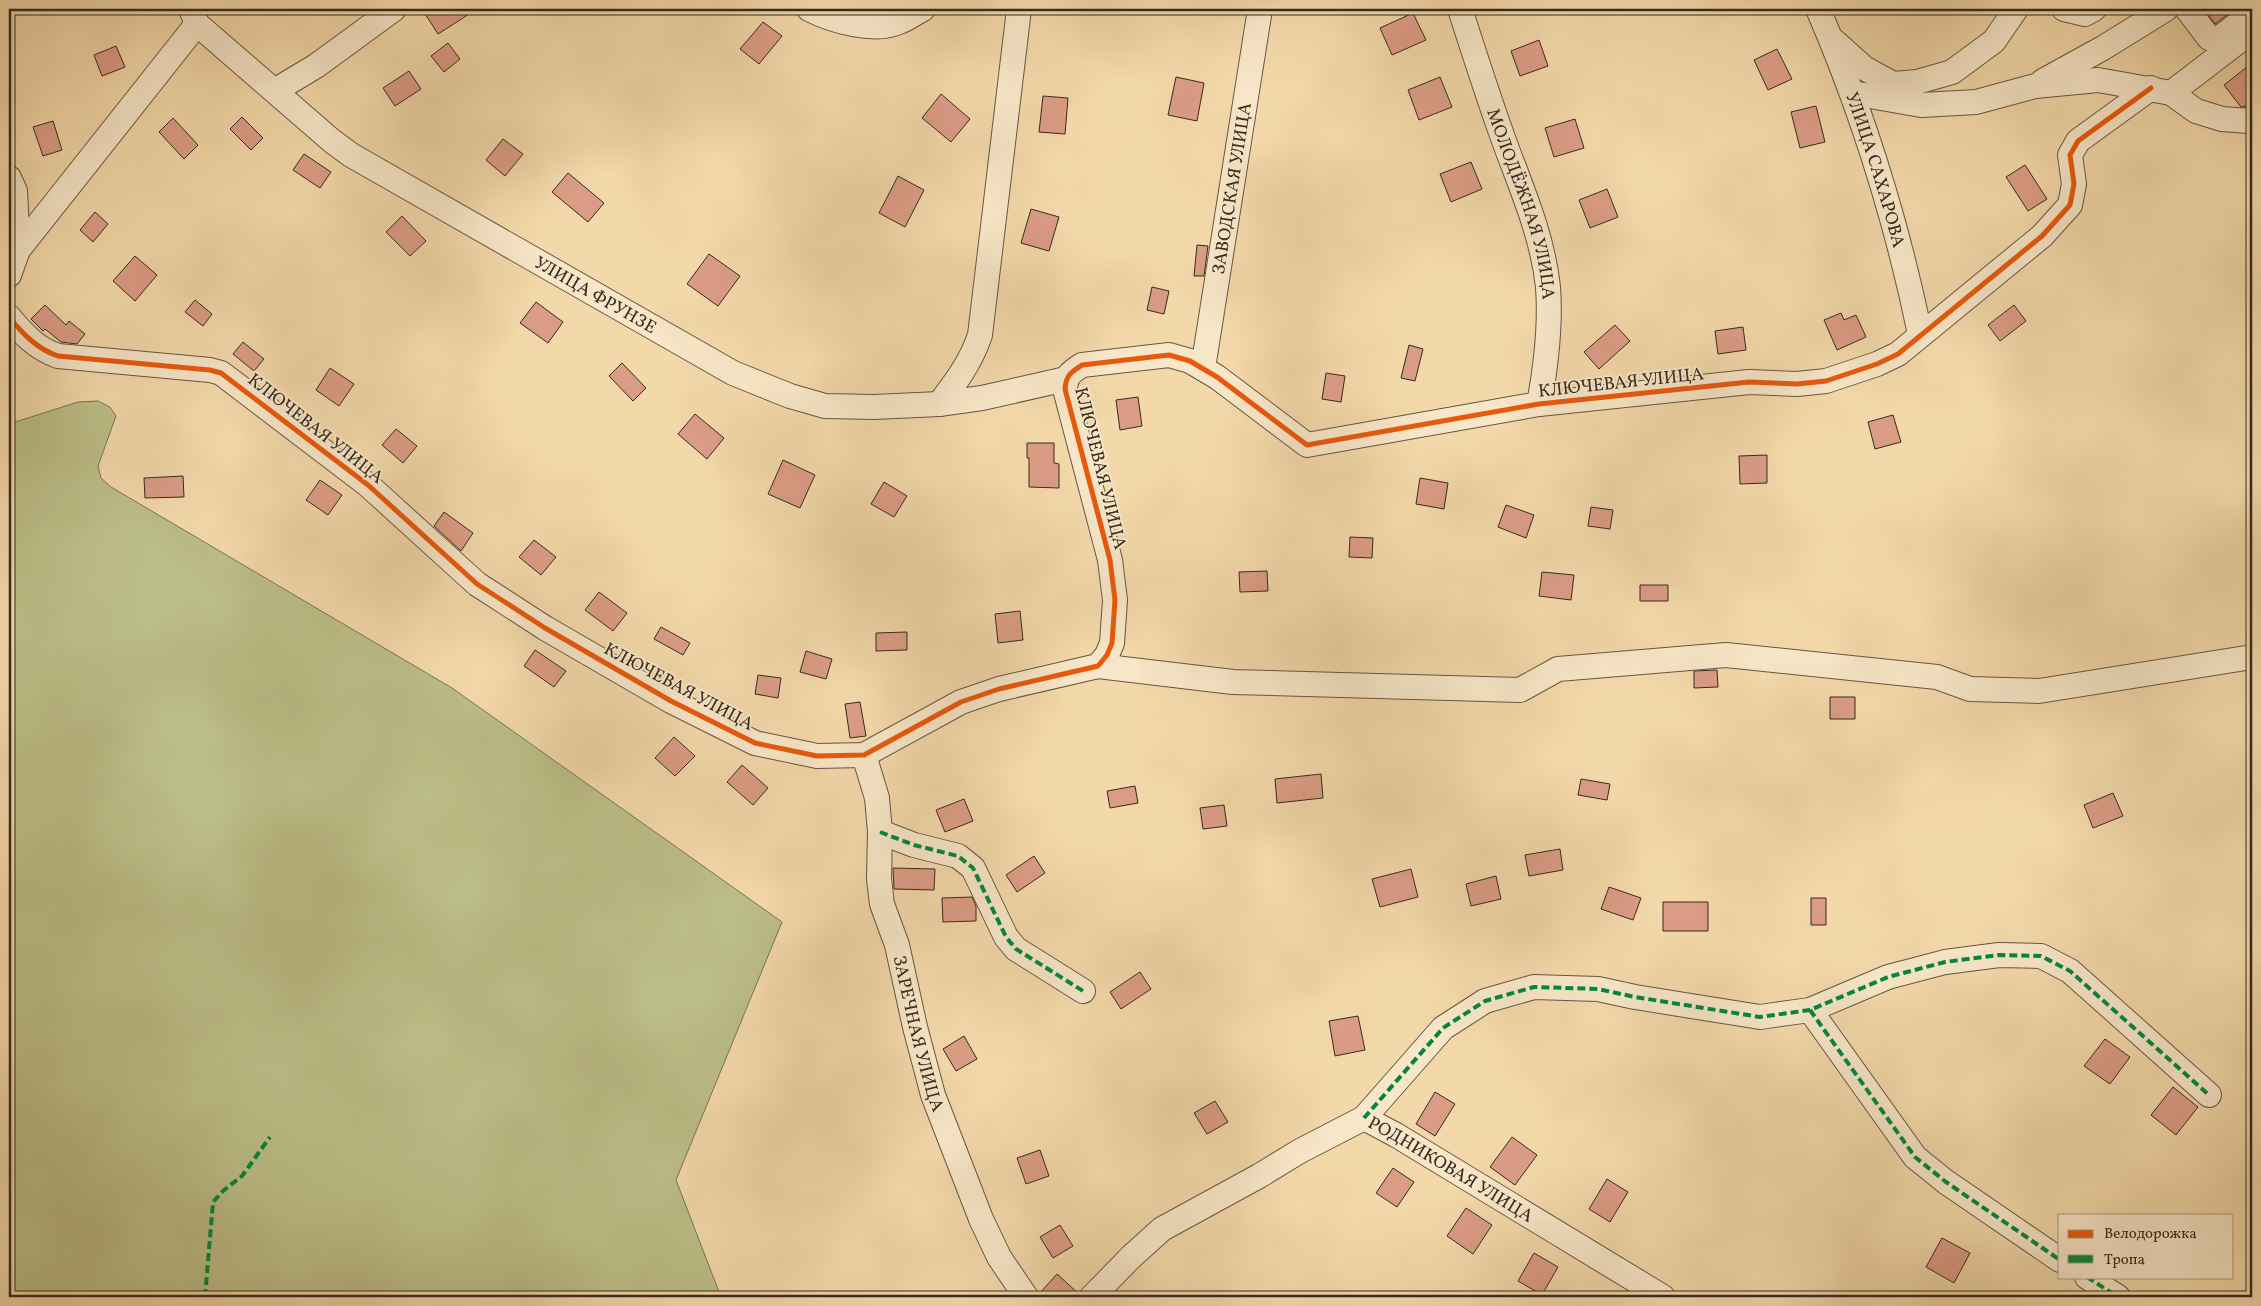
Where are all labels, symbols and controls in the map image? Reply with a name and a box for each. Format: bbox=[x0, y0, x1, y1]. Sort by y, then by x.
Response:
street label: УЛИЦА САХАРОВА bbox=[1838, 89, 1910, 251]
street label: ЗАВОДСКАЯ УЛИЦА bbox=[1207, 101, 1259, 276]
street label: МОЛОДЁЖНАЯ УЛИЦА bbox=[1480, 105, 1560, 301]
street label: УЛИЦА ФРУНЗЕ bbox=[529, 251, 661, 341]
street label: КЛЮЧЕВАЯ УЛИЦА bbox=[1537, 362, 1706, 405]
street label: КЛЮЧЕВАЯ УЛИЦА bbox=[242, 368, 389, 490]
street label: КЛЮЧЕВАЯ УЛИЦА bbox=[1067, 385, 1132, 552]
street label: КЛЮЧЕВАЯ УЛИЦА bbox=[599, 637, 758, 738]
street label: ЗАРЕЧНАЯ УЛИЦА bbox=[886, 953, 949, 1116]
street label: РОДНИКОВАЯ УЛИЦА bbox=[1363, 1111, 1538, 1230]
legend bbox=[2058, 1214, 2234, 1278]
text: Велодорожка bbox=[2104, 1224, 2197, 1245]
text: Тропа bbox=[2104, 1250, 2145, 1271]

